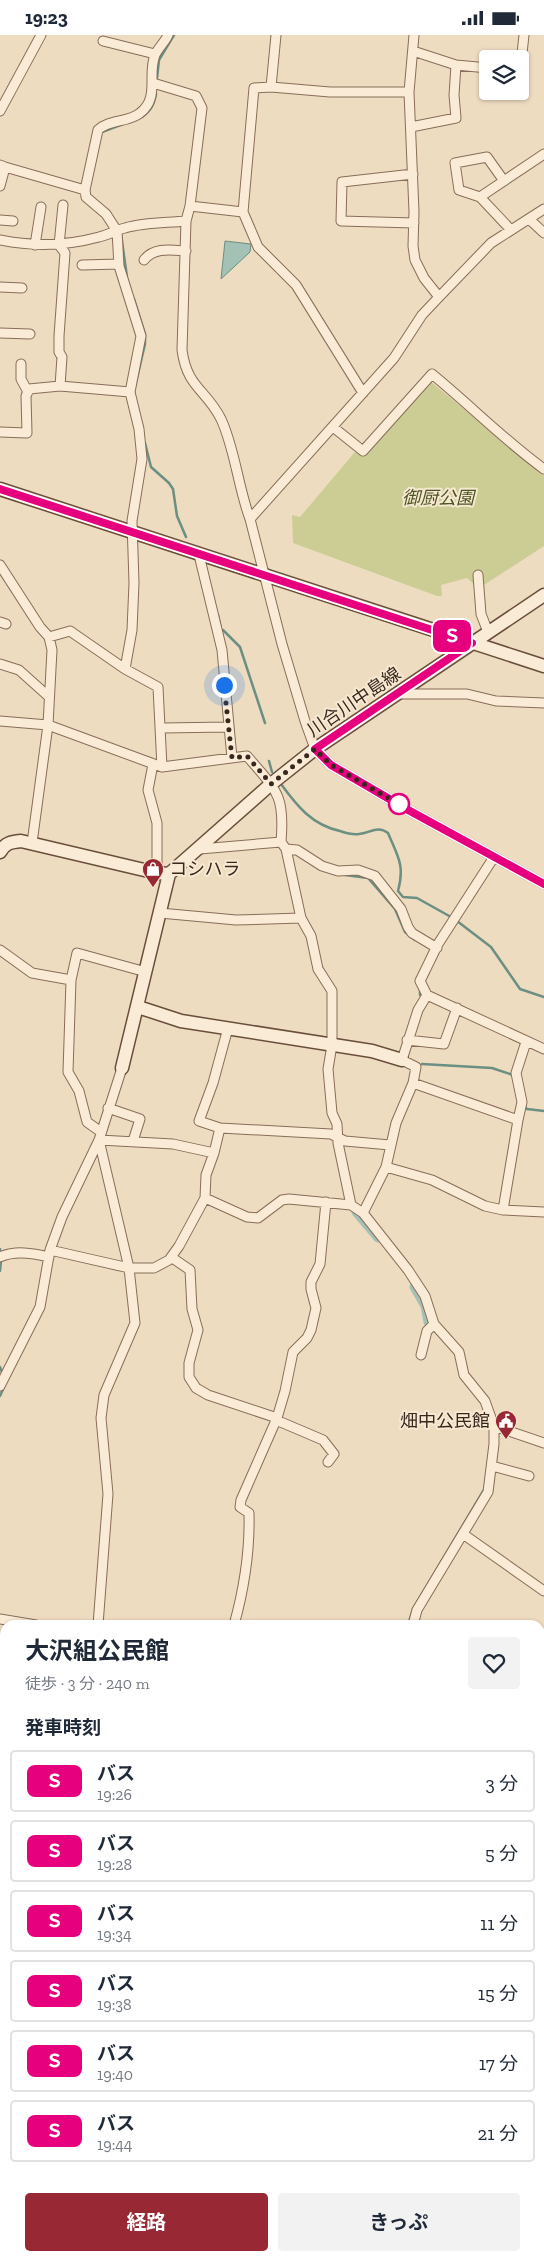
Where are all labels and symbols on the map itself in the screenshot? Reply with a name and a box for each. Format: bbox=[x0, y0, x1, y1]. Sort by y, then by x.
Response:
park label: 御厨公園 bbox=[402, 487, 477, 509]
line badge: Ｓ bbox=[436, 620, 468, 652]
street label: 川合川中島線 bbox=[303, 663, 405, 741]
your location bbox=[212, 673, 237, 698]
unlabelled marker bbox=[388, 793, 410, 815]
shop icon: コシハラ bbox=[141, 857, 165, 888]
place label: コシハラ bbox=[169, 858, 240, 880]
public building icon: 畑中公民館 bbox=[494, 1409, 518, 1440]
place label: 畑中公民館 bbox=[400, 1410, 490, 1432]

